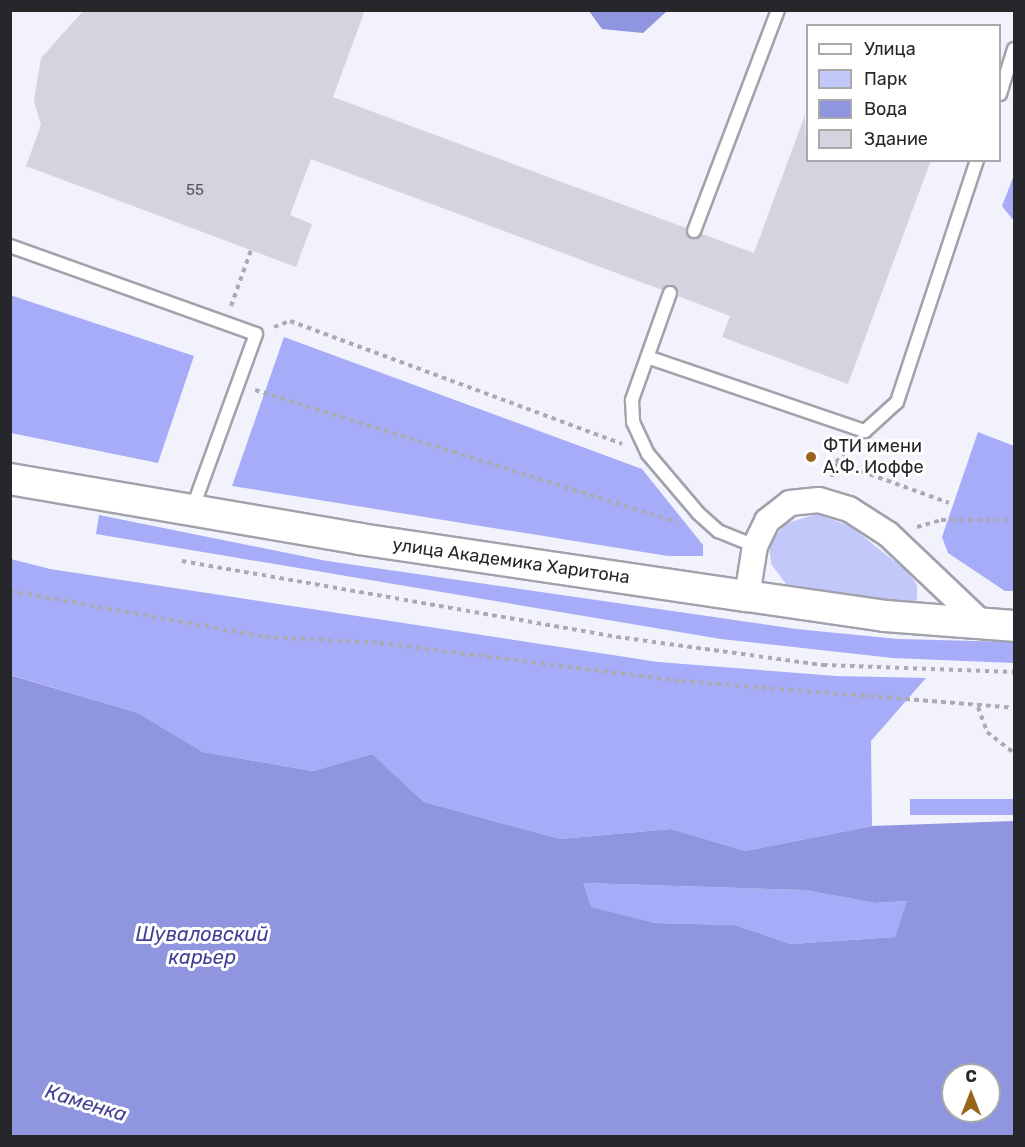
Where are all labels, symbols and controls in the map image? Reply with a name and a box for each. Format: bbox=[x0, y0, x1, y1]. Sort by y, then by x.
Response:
legend bbox=[806, 24, 1001, 162]
text: Улица bbox=[864, 38, 916, 60]
text: Парк bbox=[864, 68, 907, 90]
text: Вода bbox=[864, 98, 907, 120]
text: Здание bbox=[864, 128, 928, 150]
house number: 55 bbox=[186, 182, 204, 200]
place label: ФТИ имени А.Ф. Иоффе bbox=[823, 436, 924, 478]
marker: ФТИ имени А.Ф. Иоффе bbox=[804, 450, 818, 464]
street label: улица Академика Харитона bbox=[391, 534, 631, 588]
water label: Шуваловский карьер bbox=[135, 922, 269, 969]
north arrow bbox=[941, 1063, 1001, 1123]
text: С bbox=[965, 1067, 977, 1086]
water label: Каменка bbox=[42, 1079, 130, 1127]

